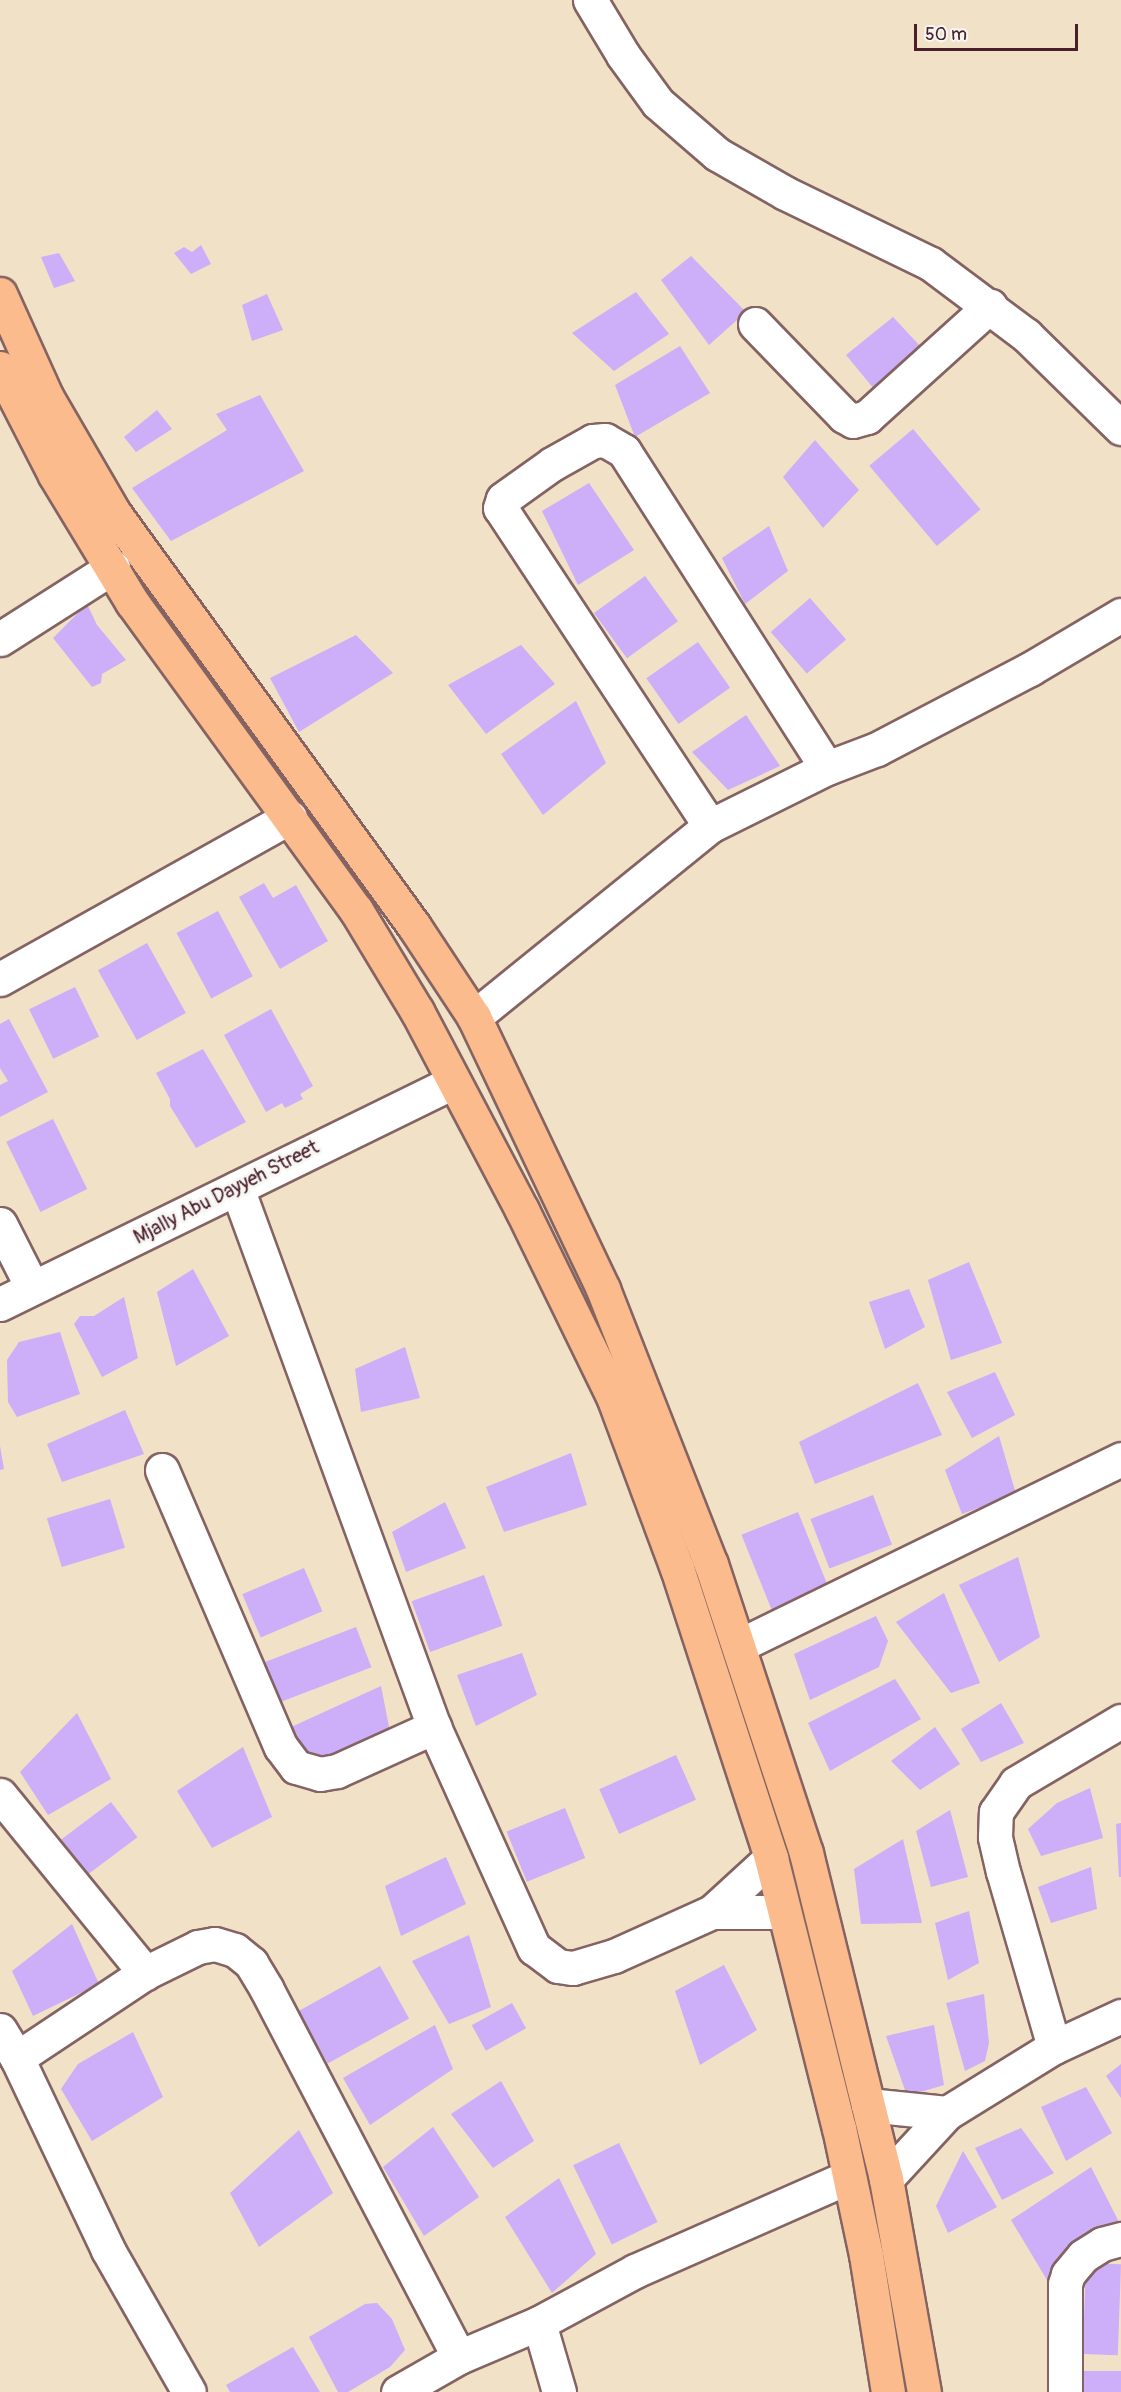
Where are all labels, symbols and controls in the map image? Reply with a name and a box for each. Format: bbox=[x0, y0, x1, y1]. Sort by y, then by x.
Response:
scale bar bbox=[917, 12, 1080, 50]
text: 50 m bbox=[925, 23, 967, 46]
street label: Mjally Abu Dayyeh Street bbox=[129, 1135, 323, 1249]

